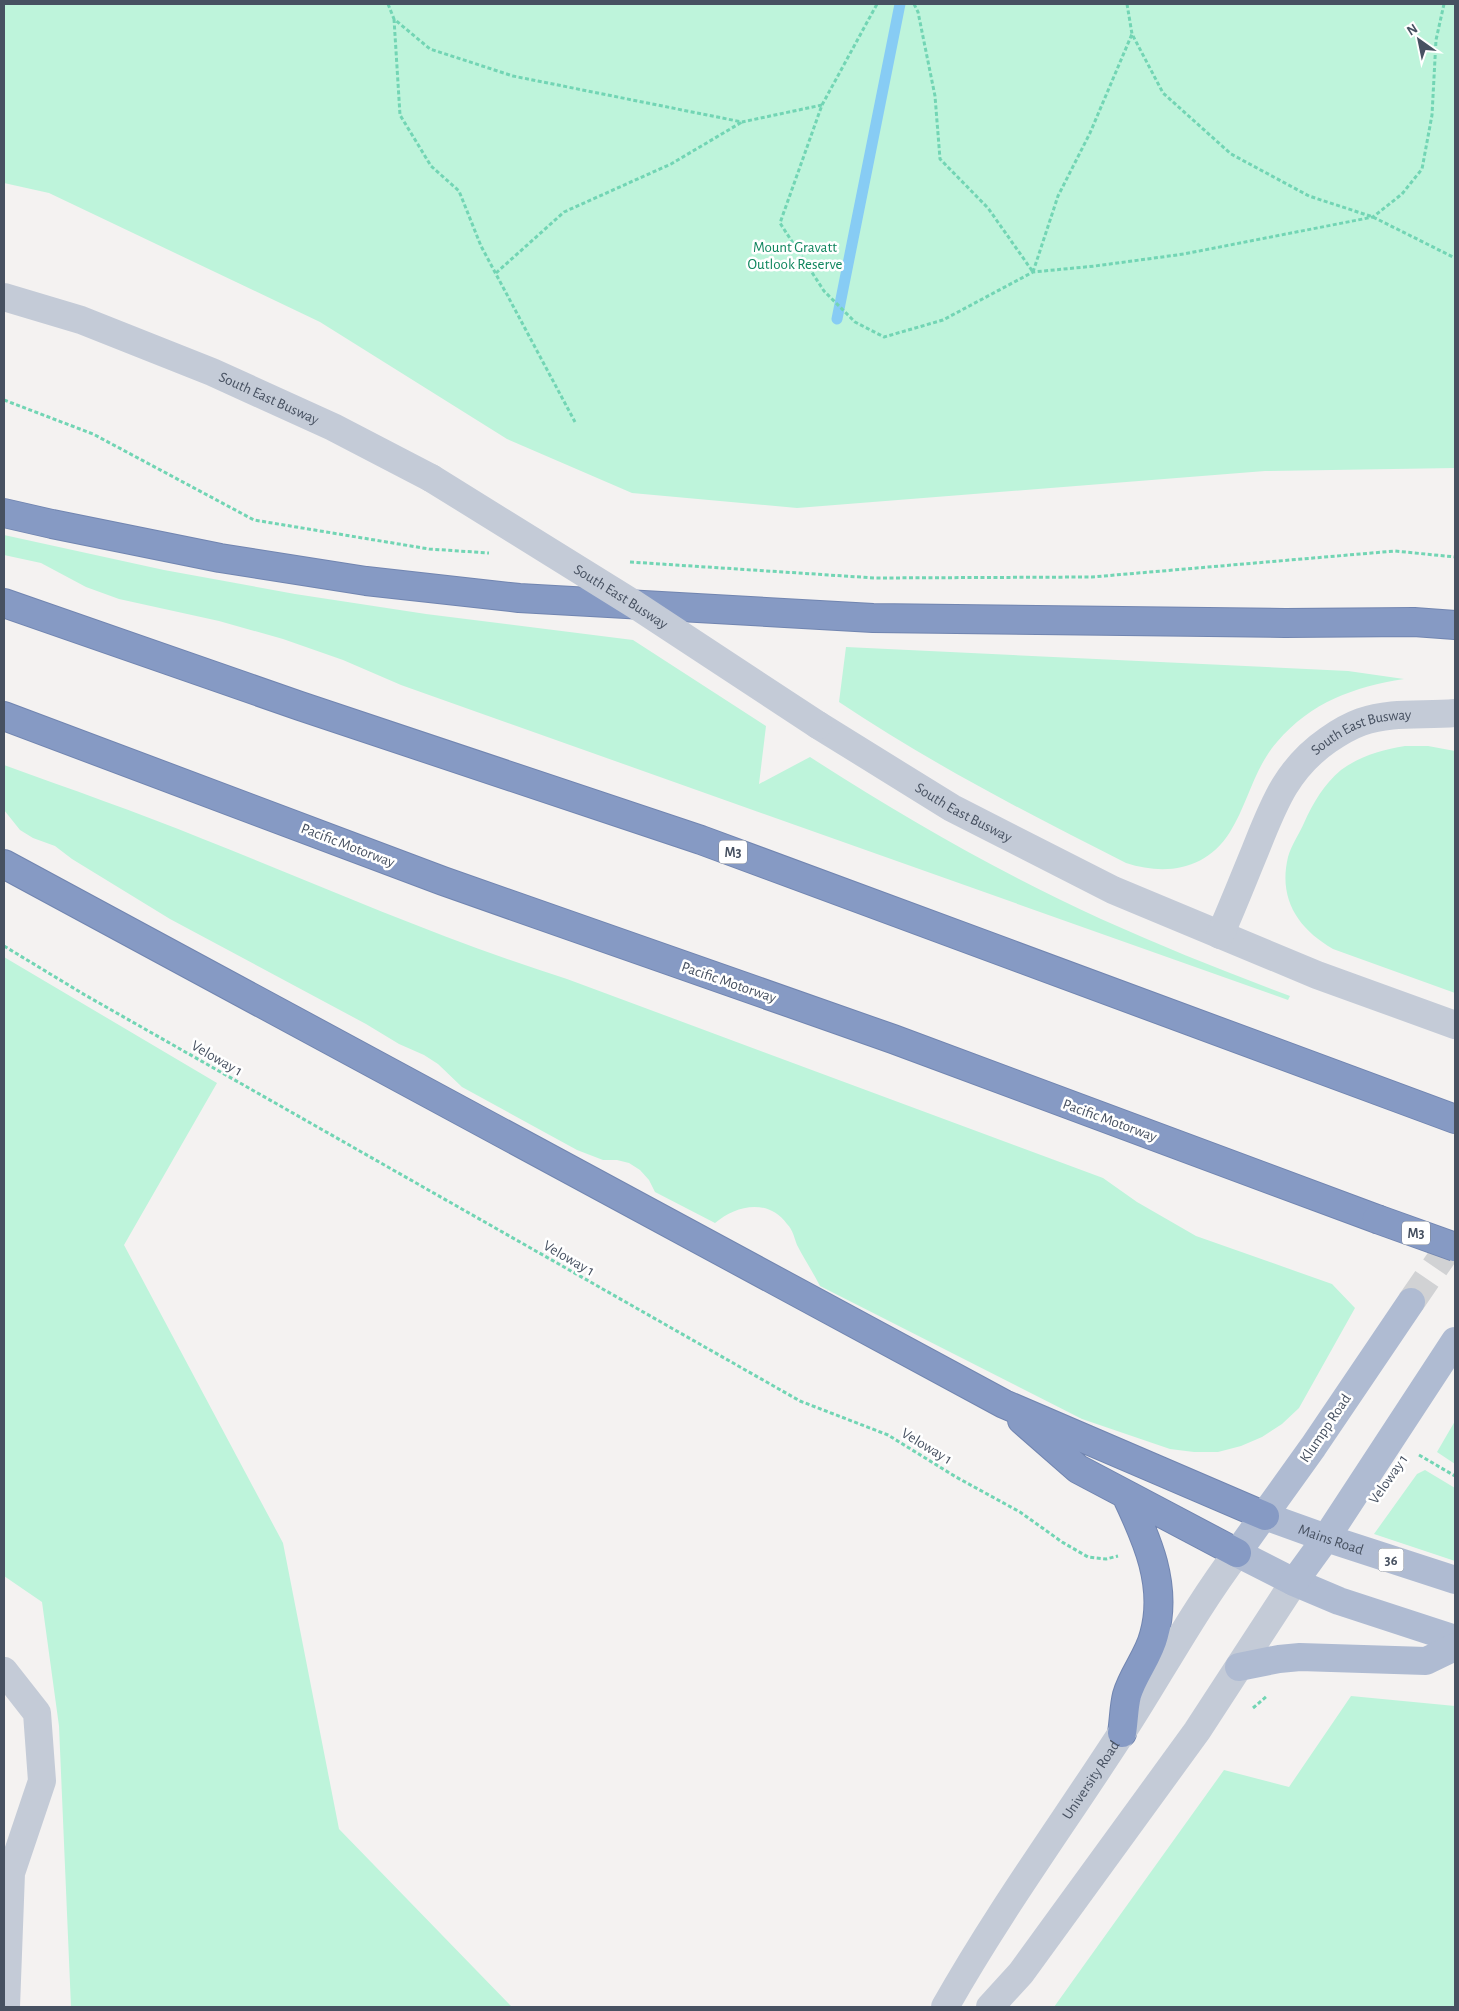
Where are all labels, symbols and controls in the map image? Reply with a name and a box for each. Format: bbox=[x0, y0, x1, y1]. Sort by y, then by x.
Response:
north arrow bbox=[1394, 15, 1444, 65]
text: N bbox=[1405, 21, 1420, 38]
park label: Mount Gravatt Outlook Reserve bbox=[748, 240, 843, 272]
street label: South East Busway bbox=[217, 369, 322, 428]
street label: South East Busway bbox=[571, 562, 671, 632]
street label: South East Busway bbox=[1308, 707, 1412, 758]
street label: South East Busway bbox=[912, 780, 1015, 846]
street label: Pacific Motorway bbox=[299, 821, 397, 870]
road number: M3 bbox=[719, 840, 747, 864]
street label: Pacific Motorway bbox=[680, 959, 779, 1006]
street label: Veloway 1 bbox=[189, 1038, 245, 1079]
street label: Pacific Motorway bbox=[1061, 1096, 1159, 1145]
road number: M3 bbox=[1402, 1222, 1430, 1244]
street label: Veloway 1 bbox=[541, 1238, 597, 1279]
street label: Klumpp Road bbox=[1297, 1391, 1354, 1465]
street label: Veloway 1 bbox=[899, 1426, 955, 1467]
street label: Veloway 1 bbox=[1366, 1452, 1411, 1507]
street label: Mains Road bbox=[1296, 1522, 1366, 1558]
road number: 36 bbox=[1378, 1548, 1404, 1572]
street label: University Road bbox=[1060, 1738, 1123, 1822]

